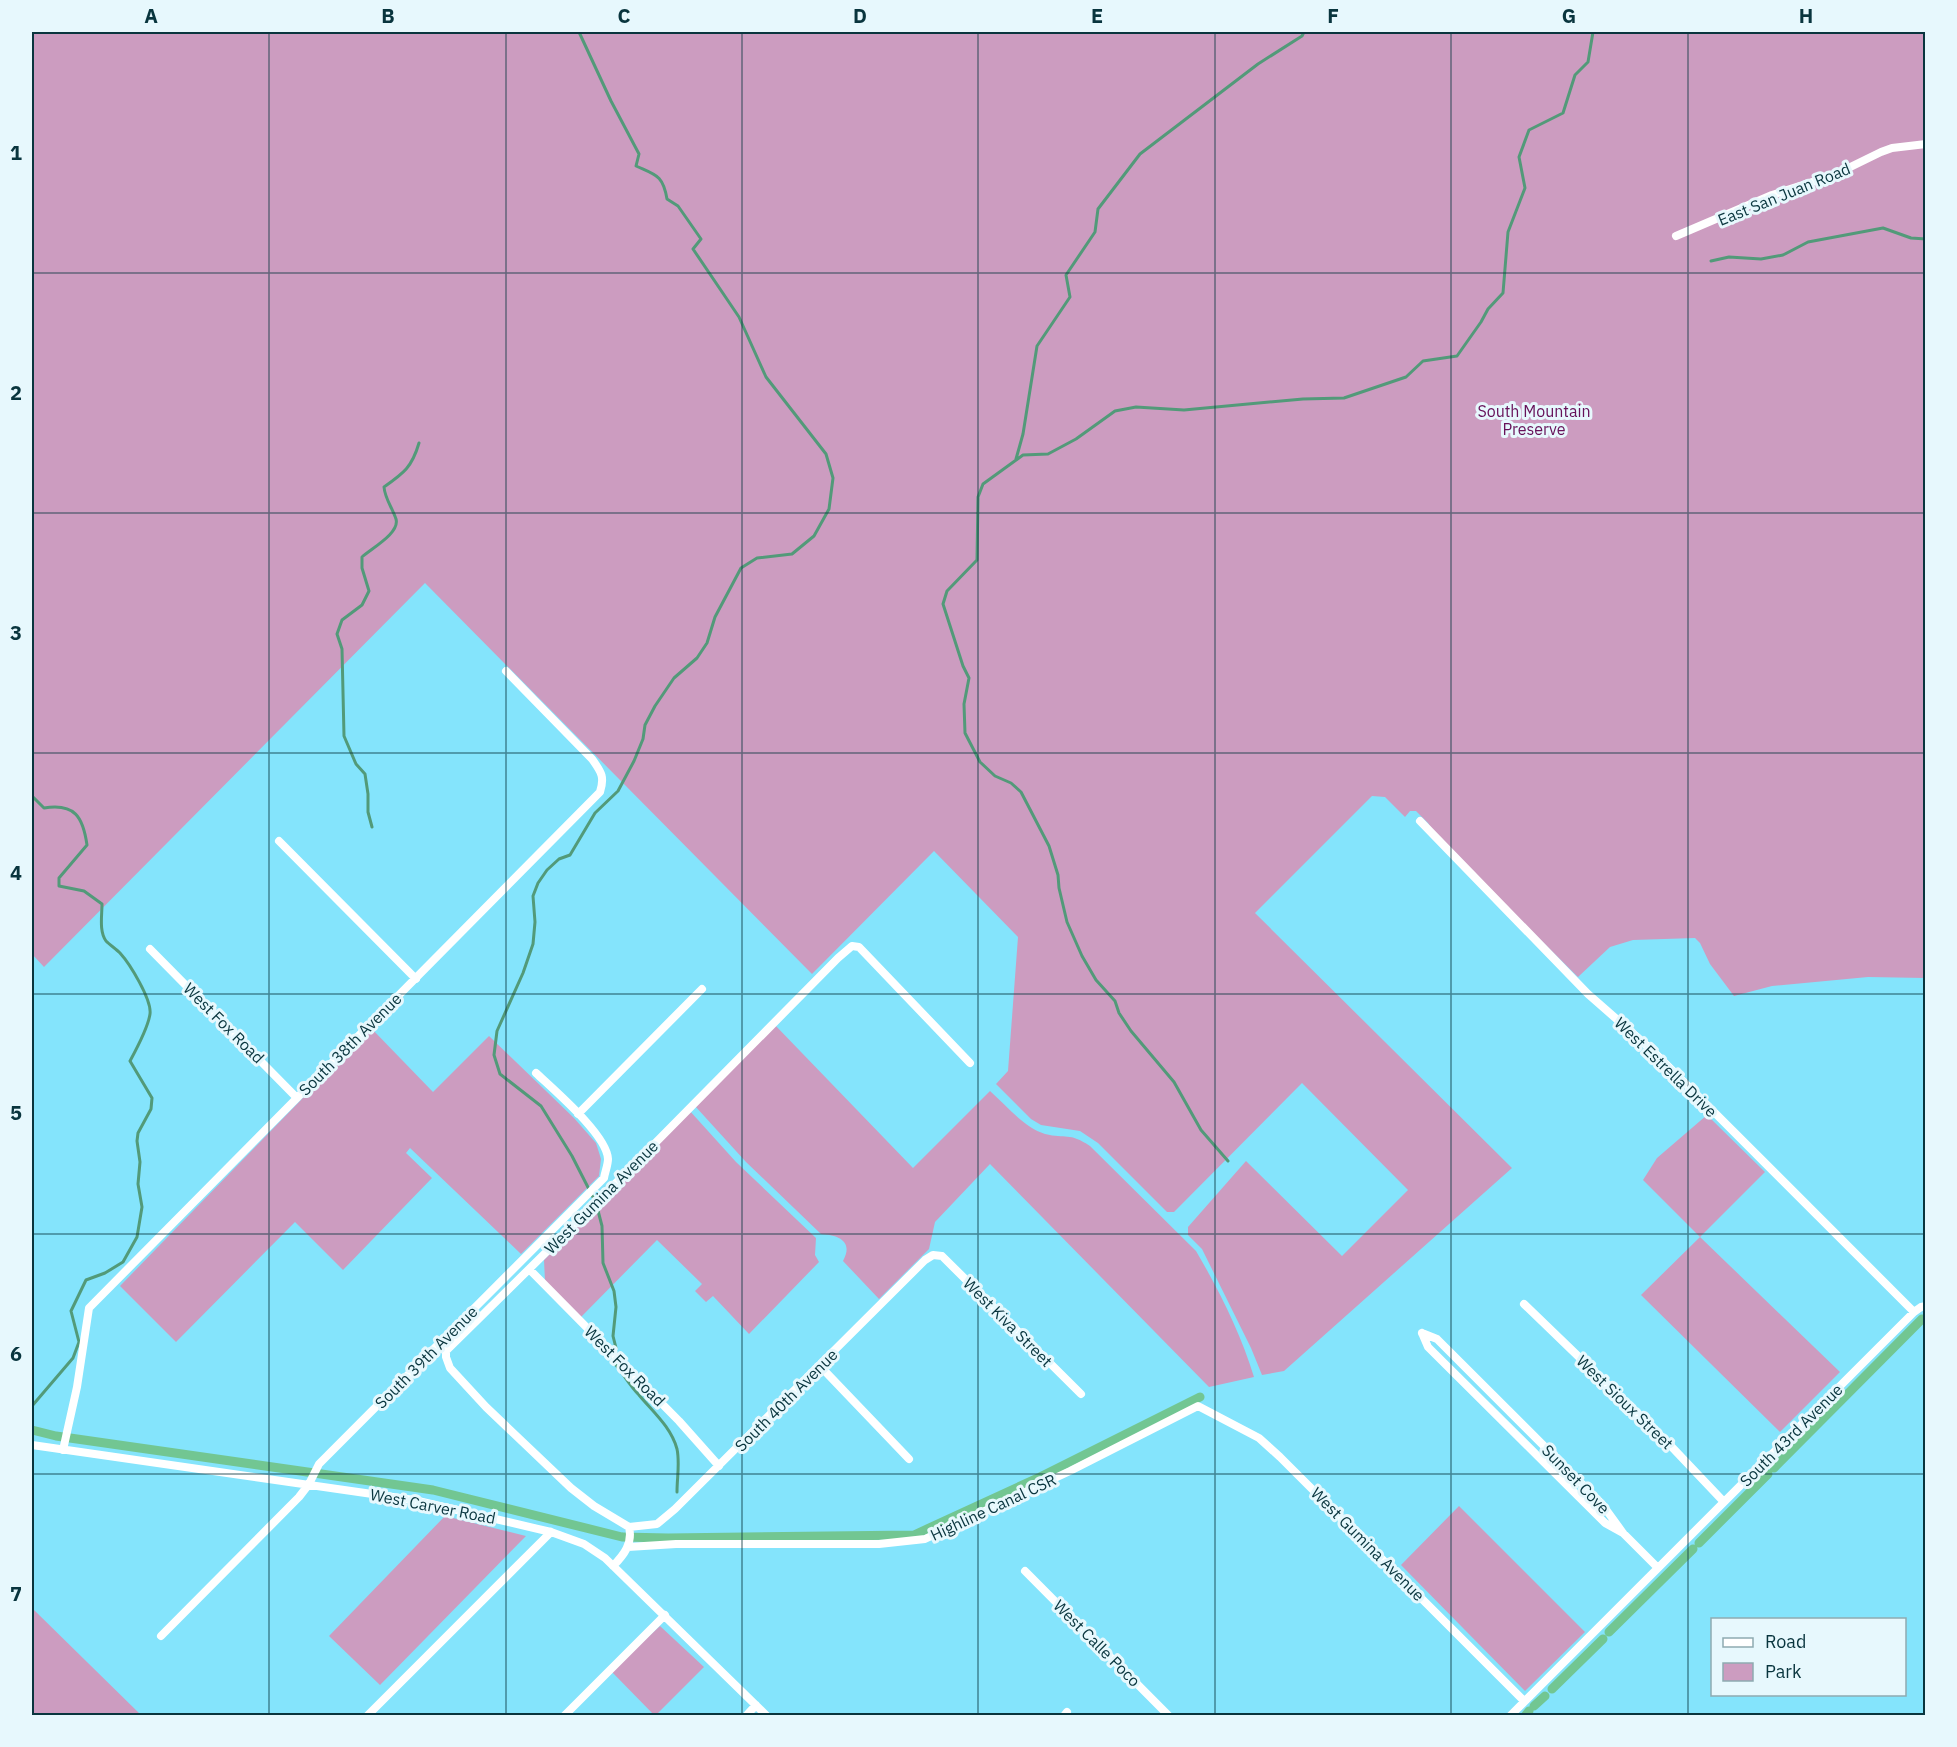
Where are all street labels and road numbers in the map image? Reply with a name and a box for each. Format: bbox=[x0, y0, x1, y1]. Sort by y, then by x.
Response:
street label: East San Juan Road bbox=[1715, 158, 1853, 230]
street label: West Fox Road bbox=[180, 979, 268, 1067]
street label: South 38th Avenue bbox=[295, 988, 406, 1099]
street label: West Estrella Drive bbox=[1610, 1013, 1722, 1121]
street label: West Gumina Avenue bbox=[540, 1136, 662, 1258]
street label: West Kiva Street bbox=[959, 1273, 1057, 1371]
street label: South 39th Avenue bbox=[371, 1301, 482, 1412]
street label: West Fox Road bbox=[581, 1322, 669, 1410]
street label: South 40th Avenue bbox=[731, 1344, 842, 1455]
street label: West Sioux Street bbox=[1572, 1351, 1678, 1453]
street label: South 43rd Avenue bbox=[1735, 1379, 1847, 1491]
street label: Sunset Cove bbox=[1538, 1440, 1614, 1518]
street label: Highline Canal CSR bbox=[927, 1469, 1059, 1545]
street label: West Gumina Avenue bbox=[1307, 1483, 1429, 1605]
street label: West Carver Road bbox=[369, 1484, 497, 1528]
street label: West Calle Poco bbox=[1049, 1595, 1145, 1691]

